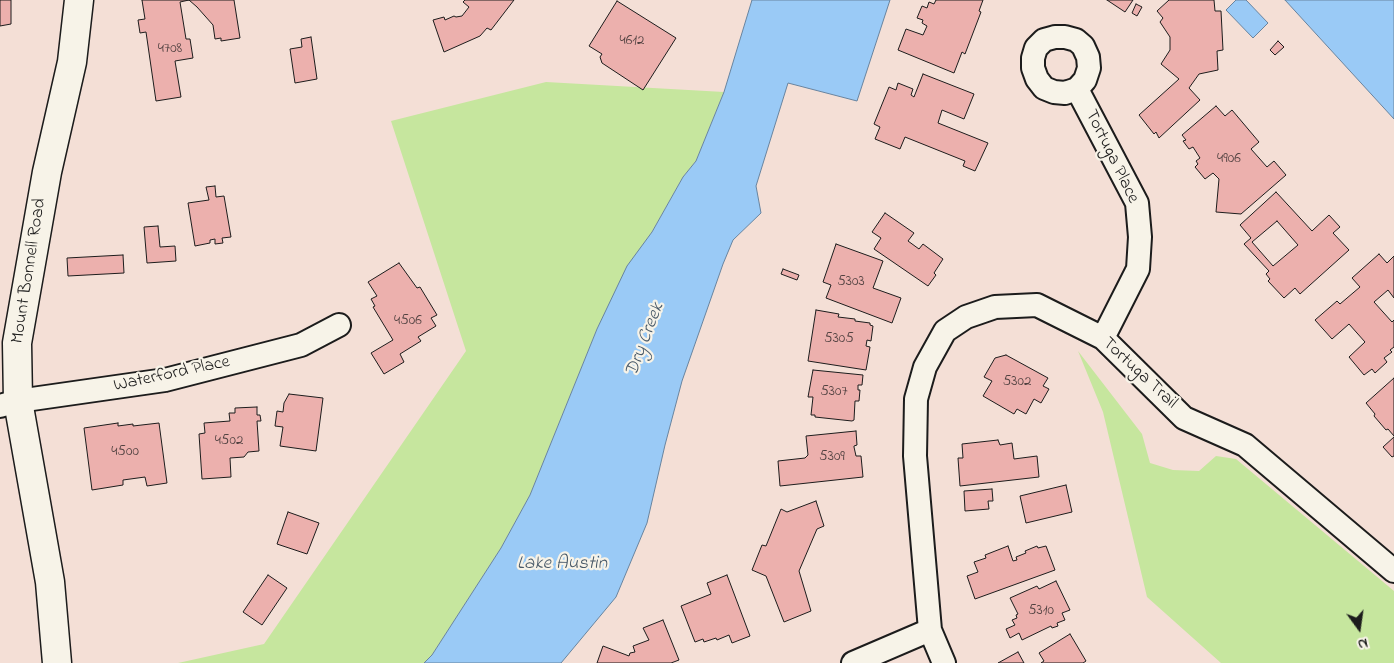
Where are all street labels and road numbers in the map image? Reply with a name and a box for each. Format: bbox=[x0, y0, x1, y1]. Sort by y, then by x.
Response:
street label: Tortuga Place bbox=[1079, 107, 1143, 207]
street label: Mount Bonnell Road bbox=[8, 197, 52, 345]
street label: Tortuga Trail bbox=[1097, 334, 1181, 414]
street label: Waterford Place bbox=[112, 352, 232, 398]

